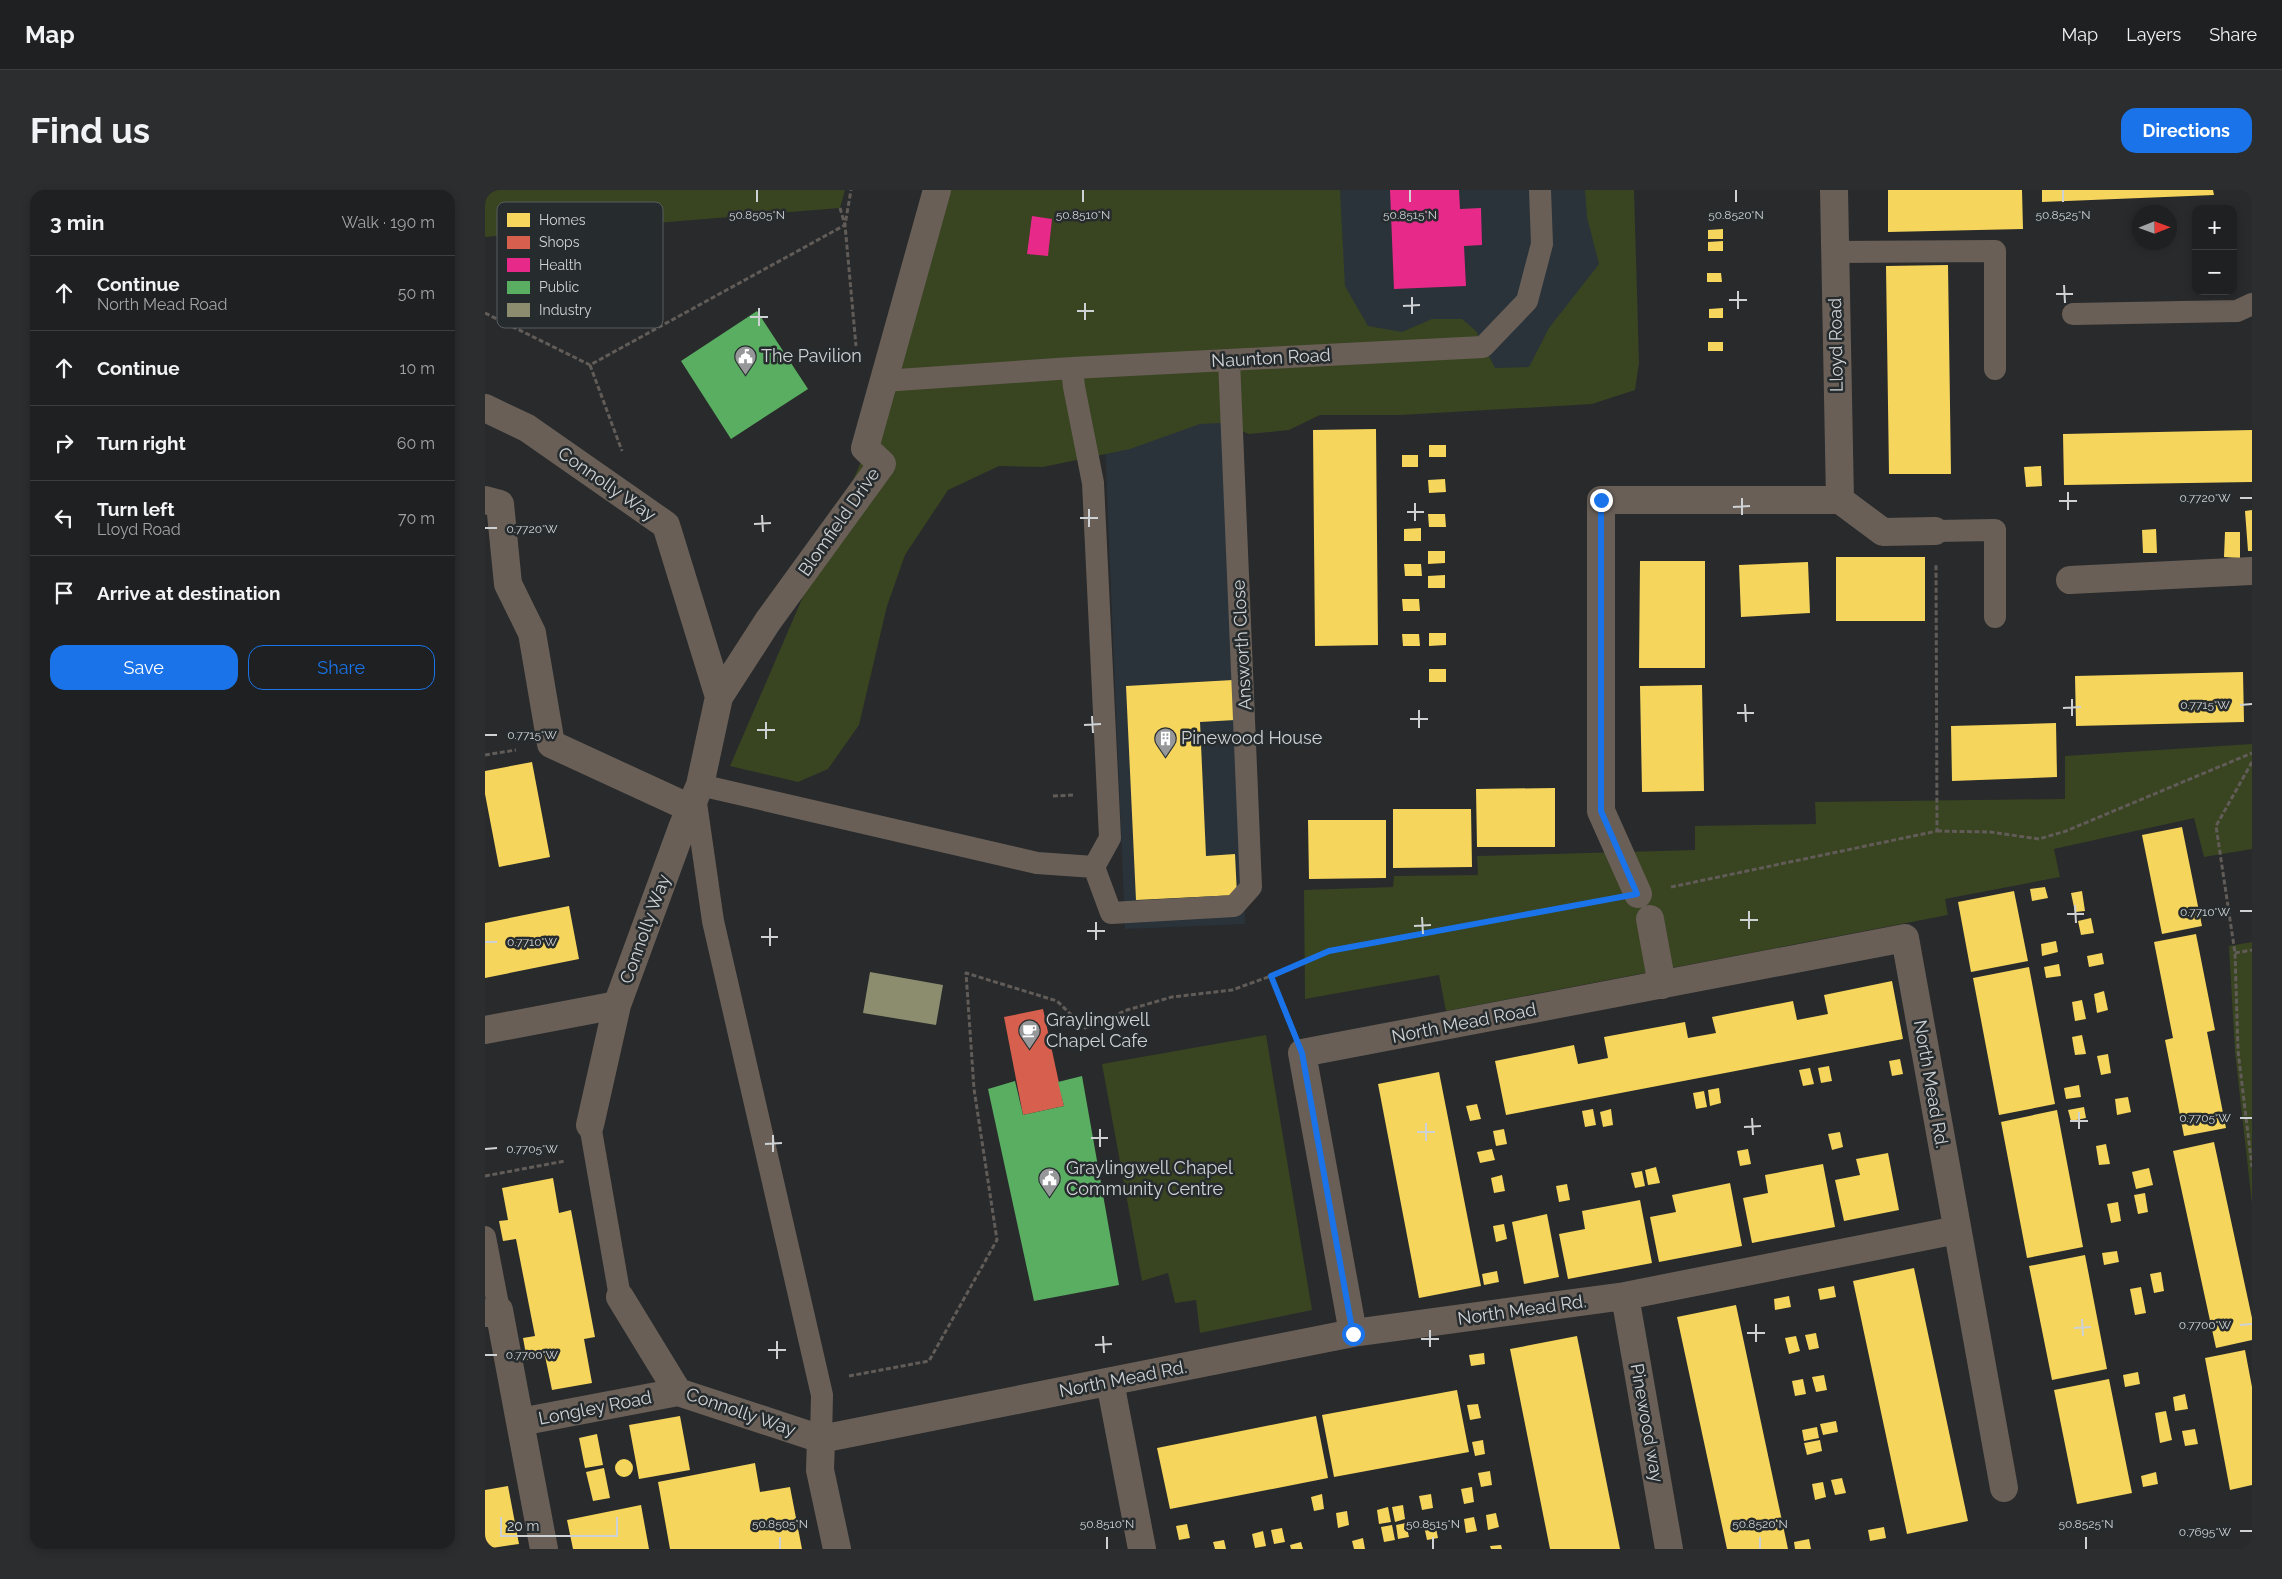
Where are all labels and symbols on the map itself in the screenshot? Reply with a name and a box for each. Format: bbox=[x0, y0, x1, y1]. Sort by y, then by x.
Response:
legend bbox=[497, 202, 663, 328]
north arrow bbox=[2132, 205, 2177, 250]
text: 50.8505°N bbox=[729, 208, 785, 222]
text: 50.8510°N bbox=[1056, 208, 1110, 222]
text: 50.8515°N bbox=[1383, 208, 1437, 222]
text: 50.8520°N bbox=[1708, 208, 1764, 222]
text: 50.8525°N bbox=[2035, 208, 2091, 222]
text: Homes bbox=[539, 212, 586, 228]
text: Shops bbox=[539, 234, 580, 250]
text: Health bbox=[539, 257, 582, 273]
text: Public bbox=[539, 279, 580, 295]
street label: Lloyd Road bbox=[1824, 298, 1847, 392]
text: Industry bbox=[539, 302, 592, 318]
public building icon: The Pavilion bbox=[733, 344, 757, 375]
street label: Naunton Road bbox=[1211, 344, 1331, 371]
place label: The Pavilion bbox=[761, 345, 862, 366]
street label: Connolly Way bbox=[554, 442, 660, 525]
street label: Blomfield Drive bbox=[793, 463, 884, 580]
route end bbox=[1590, 489, 1613, 512]
text: 0.7720°W bbox=[2179, 491, 2231, 505]
text: 0.7720°W bbox=[506, 522, 558, 536]
street label: Answorth Close bbox=[1228, 579, 1255, 711]
text: 0.7715°W bbox=[2180, 698, 2230, 712]
building icon: Pinewood House bbox=[1153, 726, 1177, 757]
place label: Pinewood House bbox=[1181, 727, 1323, 748]
text: 0.7715°W bbox=[507, 728, 557, 742]
street label: Connolly Way bbox=[615, 871, 674, 986]
text: 0.7710°W bbox=[2180, 905, 2231, 919]
text: 0.7710°W bbox=[507, 935, 558, 949]
street label: North Mead Road bbox=[1390, 998, 1538, 1047]
place label: Graylingwell Chapel Cafe bbox=[1046, 1009, 1150, 1051]
cafe icon: Graylingwell Chapel Cafe bbox=[1018, 1018, 1042, 1049]
street label: North Mead Rd. bbox=[1910, 1018, 1953, 1150]
text: 0.7705°W bbox=[2179, 1111, 2231, 1125]
text: 0.7705°W bbox=[506, 1142, 558, 1156]
place label: Graylingwell Chapel Community Centre bbox=[1066, 1157, 1233, 1199]
public building icon: Graylingwell Chapel Community Centre bbox=[1038, 1166, 1062, 1197]
street label: North Mead Rd. bbox=[1456, 1290, 1588, 1329]
text: 0.7700°W bbox=[2179, 1318, 2232, 1332]
route start bbox=[1342, 1323, 1365, 1346]
text: 0.7700°W bbox=[506, 1348, 559, 1362]
street label: North Mead Rd. bbox=[1057, 1356, 1189, 1401]
street label: Pinewood way bbox=[1627, 1362, 1668, 1484]
street label: Connolly Way bbox=[684, 1383, 799, 1440]
street label: Longley Road bbox=[537, 1386, 653, 1429]
scale bar bbox=[500, 1514, 617, 1537]
text: 50.8505°N bbox=[752, 1517, 808, 1531]
text: 50.8510°N bbox=[1080, 1517, 1134, 1531]
text: 50.8515°N bbox=[1406, 1517, 1460, 1531]
text: 50.8520°N bbox=[1732, 1517, 1788, 1531]
text: 50.8525°N bbox=[2058, 1517, 2114, 1531]
text: 0.7695°W bbox=[2179, 1525, 2232, 1539]

